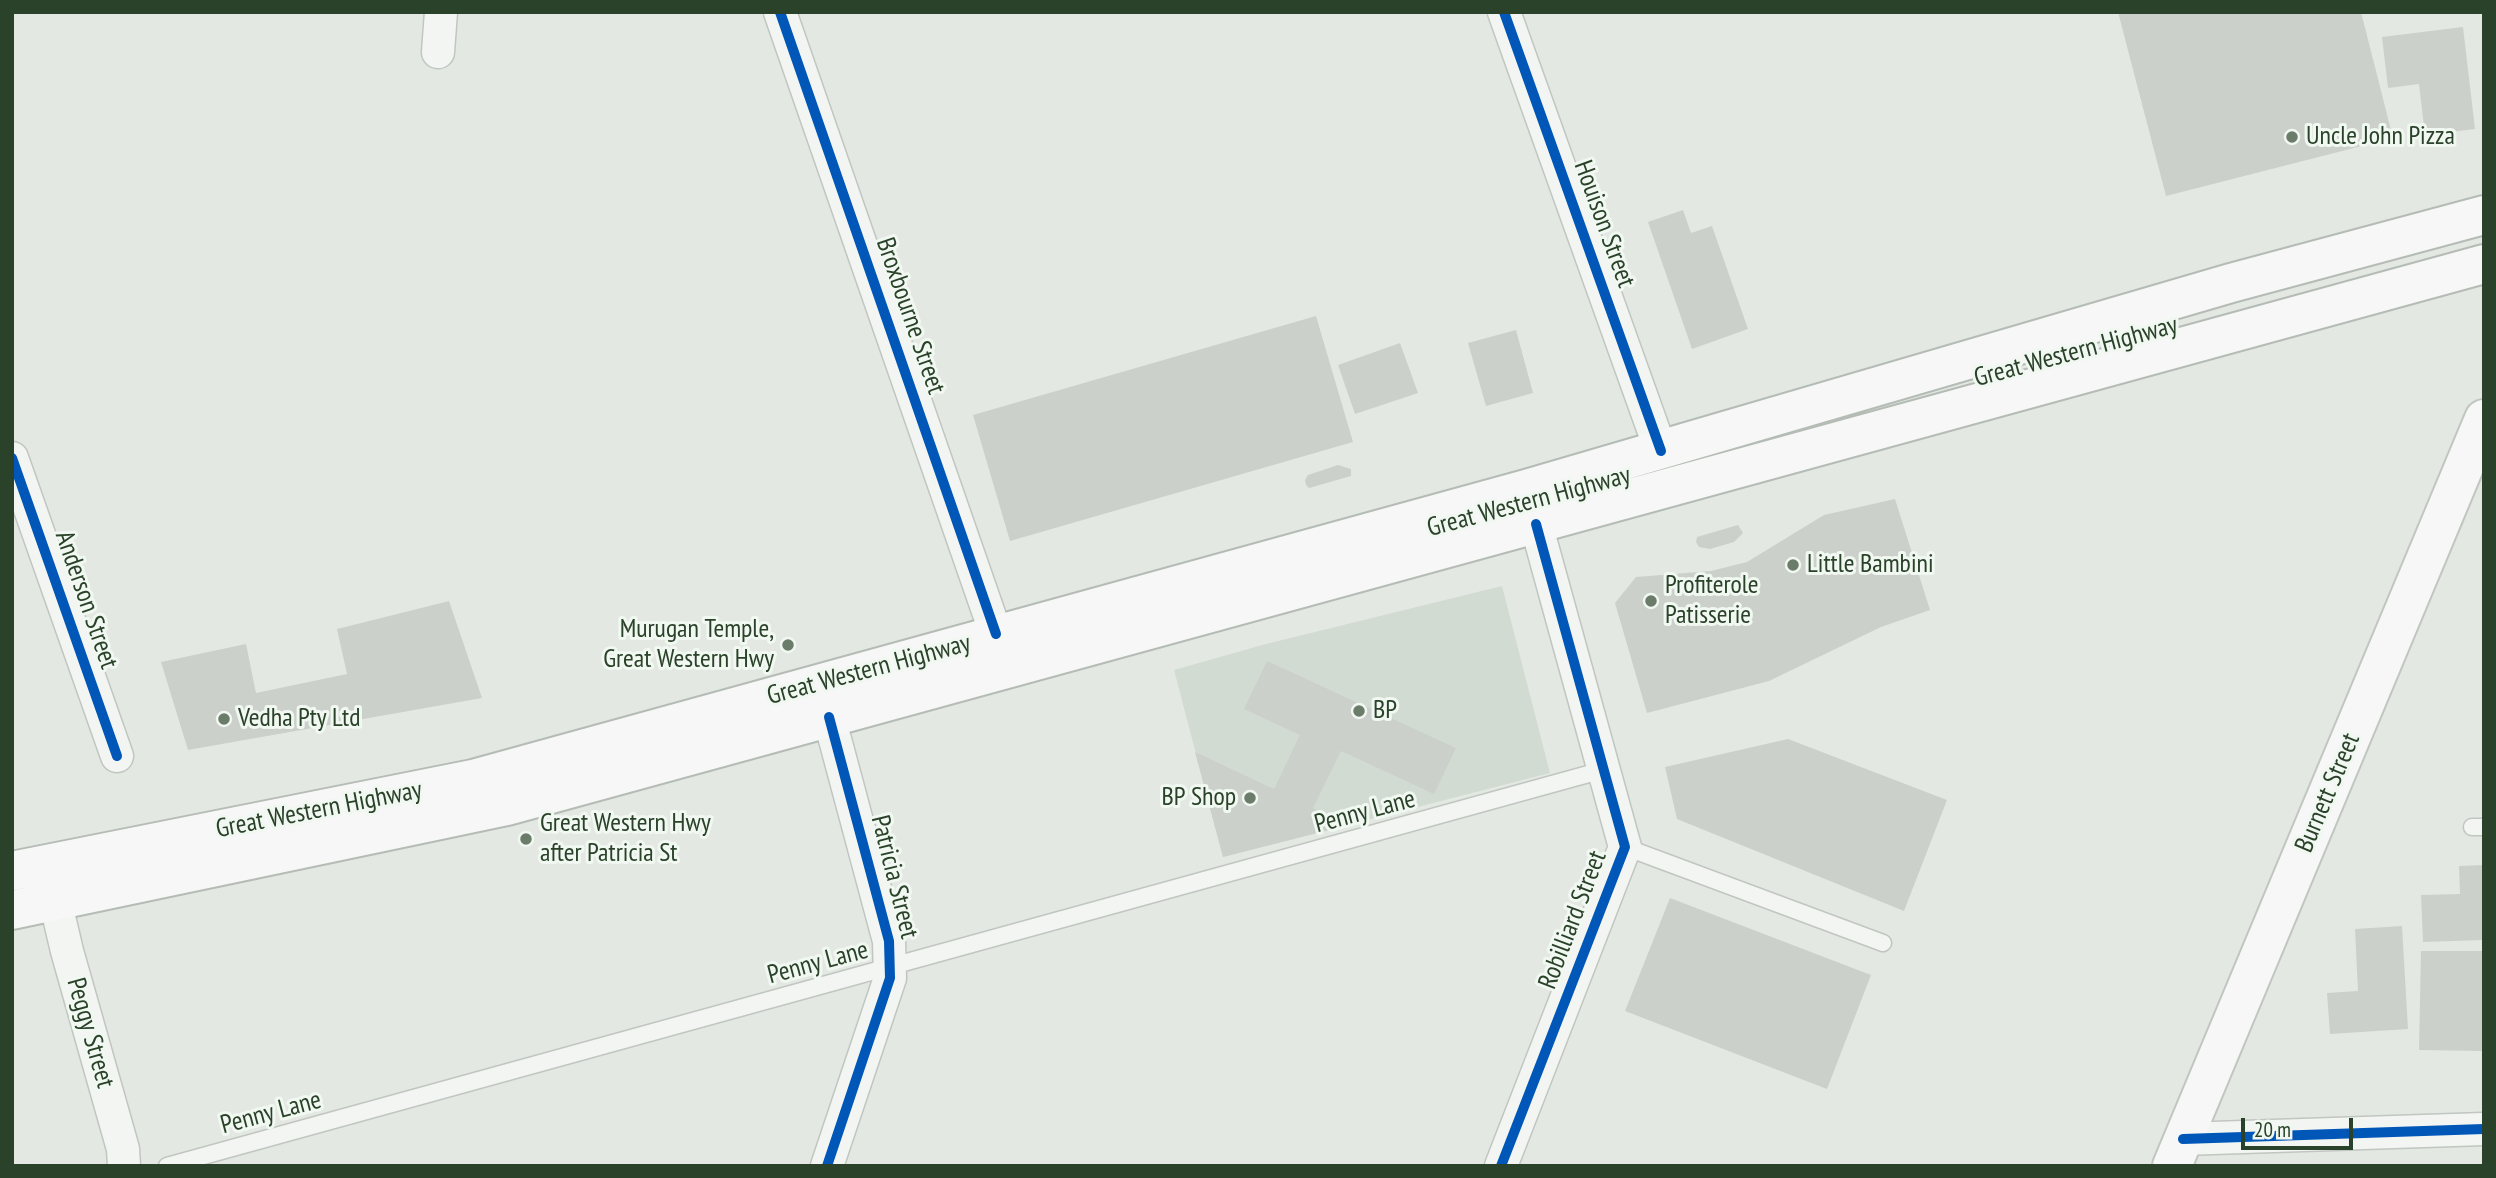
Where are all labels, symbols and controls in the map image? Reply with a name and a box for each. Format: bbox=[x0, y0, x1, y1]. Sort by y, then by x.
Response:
place label: Uncle John Pizza bbox=[2306, 121, 2455, 153]
marker: Uncle John Pizza bbox=[2284, 129, 2300, 145]
street label: Houison Street bbox=[1567, 156, 1641, 292]
street label: Broxbourne Street bbox=[869, 234, 951, 398]
street label: Great Western Highway bbox=[1971, 310, 2181, 394]
street label: Great Western Highway bbox=[1424, 460, 1634, 544]
street label: Anderson Street bbox=[48, 527, 124, 673]
place label: Little Bambini bbox=[1807, 549, 1934, 581]
marker: Little Bambini bbox=[1785, 557, 1801, 573]
place label: Profiterole Patisserie bbox=[1665, 570, 1759, 632]
marker: Profiterole Patisserie bbox=[1643, 593, 1659, 609]
place label: Murugan Temple, Great Western Hwy bbox=[603, 614, 774, 676]
street label: Great Western Highway bbox=[764, 628, 974, 712]
marker: Murugan Temple, Great Western Hwy bbox=[780, 637, 796, 653]
place label: BP bbox=[1373, 695, 1397, 727]
place label: Vedha Pty Ltd bbox=[238, 703, 360, 735]
marker: BP bbox=[1351, 703, 1367, 719]
marker: Vedha Pty Ltd bbox=[216, 711, 232, 727]
street label: Burnett Street bbox=[2289, 729, 2367, 857]
street label: Great Western Highway bbox=[213, 775, 425, 845]
place label: BP Shop bbox=[1161, 782, 1236, 814]
street label: Penny Lane bbox=[1311, 784, 1419, 840]
marker: BP Shop bbox=[1242, 790, 1258, 806]
place label: Great Western Hwy after Patricia St bbox=[540, 808, 711, 870]
street label: Patricia Street bbox=[864, 812, 924, 942]
marker: Great Western Hwy after Patricia St bbox=[518, 831, 534, 847]
street label: Robilliard Street bbox=[1532, 846, 1614, 994]
street label: Penny Lane bbox=[764, 935, 872, 991]
street label: Peggy Street bbox=[59, 974, 121, 1092]
street label: Penny Lane bbox=[217, 1085, 325, 1141]
scale bar bbox=[2244, 1104, 2356, 1148]
text: 20 m bbox=[2254, 1116, 2291, 1143]

